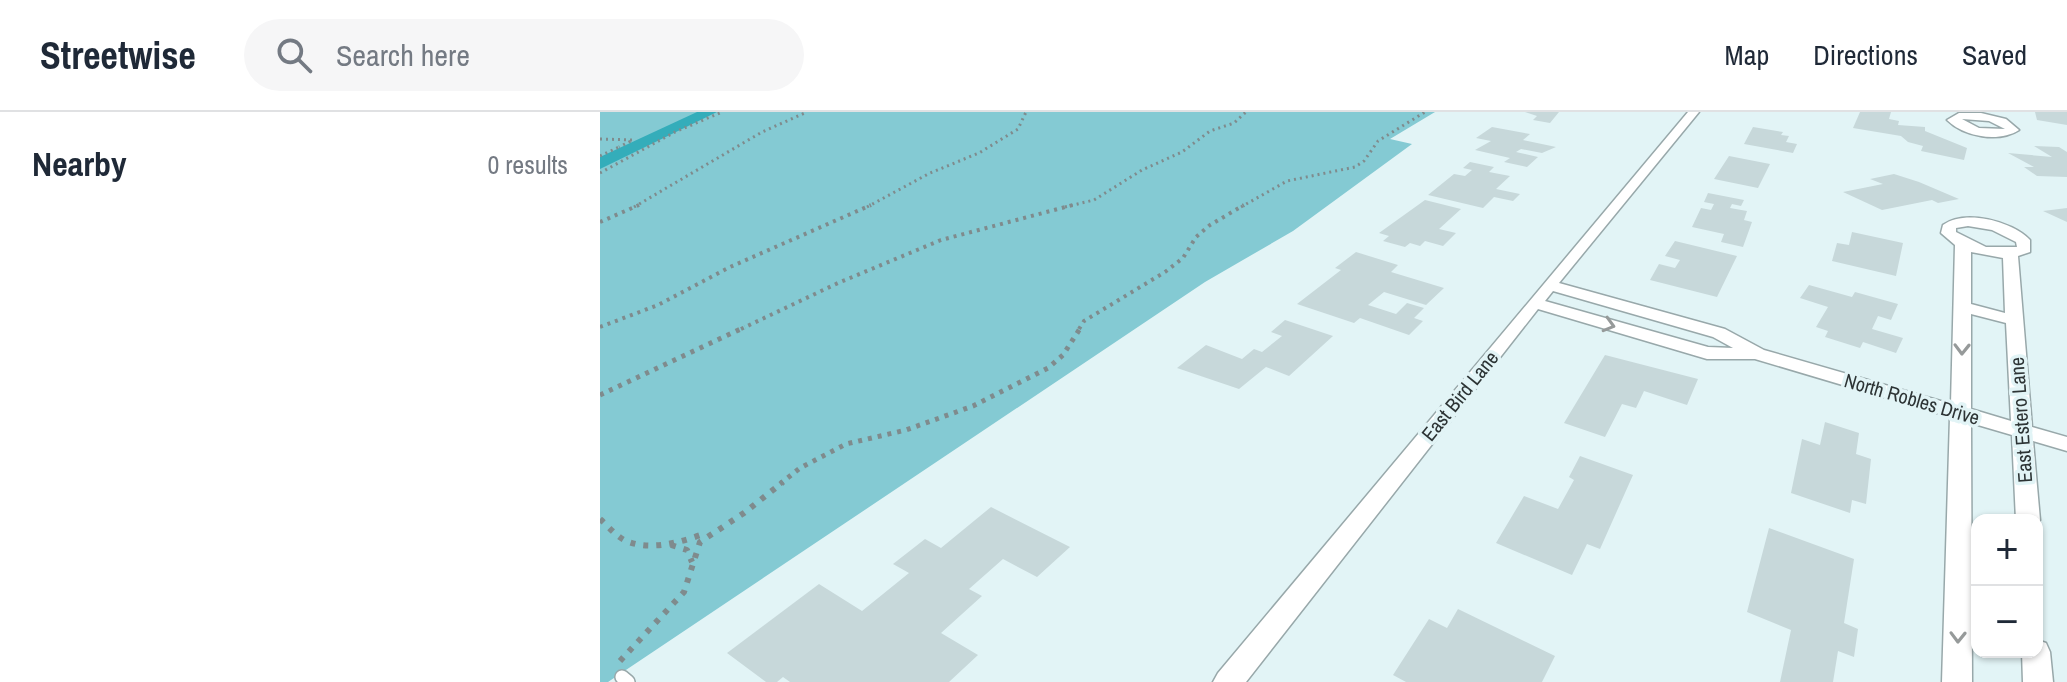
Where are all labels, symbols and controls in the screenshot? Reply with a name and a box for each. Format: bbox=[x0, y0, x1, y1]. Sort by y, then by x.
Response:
search box bbox=[244, 19, 804, 91]
text: Streetwise bbox=[40, 30, 196, 81]
icon: search bbox=[272, 33, 316, 77]
text: Search here bbox=[336, 35, 470, 75]
text: Map bbox=[1725, 36, 1769, 74]
text: Directions bbox=[1813, 36, 1918, 74]
text: Saved bbox=[1962, 36, 2027, 74]
text: Nearby bbox=[32, 141, 127, 187]
text: 0 results bbox=[487, 147, 568, 182]
one-way arrow bbox=[1602, 315, 1616, 332]
one-way arrow bbox=[1953, 343, 1971, 356]
street label: East Bird Lane bbox=[1415, 345, 1504, 446]
street label: East Estero Lane bbox=[2003, 356, 2038, 484]
street label: North Robles Drive bbox=[1841, 366, 1983, 431]
map controls bbox=[1971, 514, 2043, 658]
button: + bbox=[1971, 514, 2043, 586]
button: − bbox=[1971, 586, 2043, 658]
one-way arrow bbox=[1949, 631, 1967, 644]

